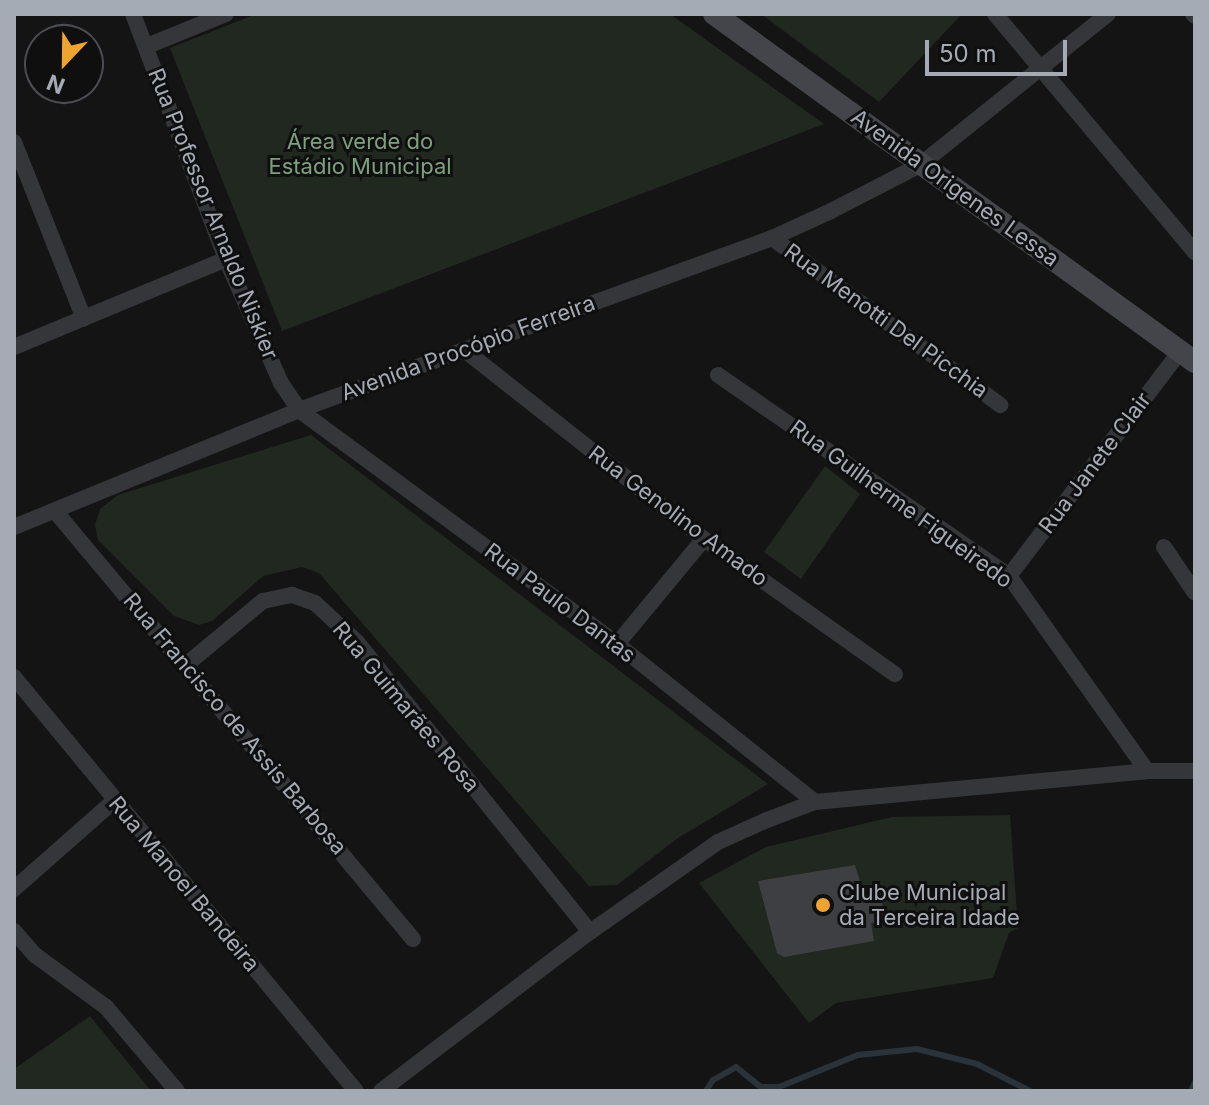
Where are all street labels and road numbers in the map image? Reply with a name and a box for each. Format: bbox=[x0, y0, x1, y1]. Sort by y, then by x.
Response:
street label: Rua Professor Arnaldo Niskier bbox=[142, 65, 284, 363]
street label: Avenida Origenes Lessa bbox=[846, 104, 1064, 272]
street label: Rua Menotti Del Picchia bbox=[779, 238, 993, 404]
street label: Avenida Procópio Ferreira bbox=[337, 290, 599, 406]
street label: Rua Janete Clair bbox=[1033, 387, 1157, 539]
street label: Rua Guilherme Figueiredo bbox=[784, 414, 1018, 594]
street label: Rua Genolino Amado bbox=[583, 440, 773, 592]
street label: Rua Paulo Dantas bbox=[479, 538, 641, 668]
street label: Rua Francisco de Assis Barbosa bbox=[118, 588, 352, 860]
street label: Rua Guimarães Rosa bbox=[327, 616, 485, 798]
street label: Rua Manoel Bandeira bbox=[103, 791, 265, 977]

